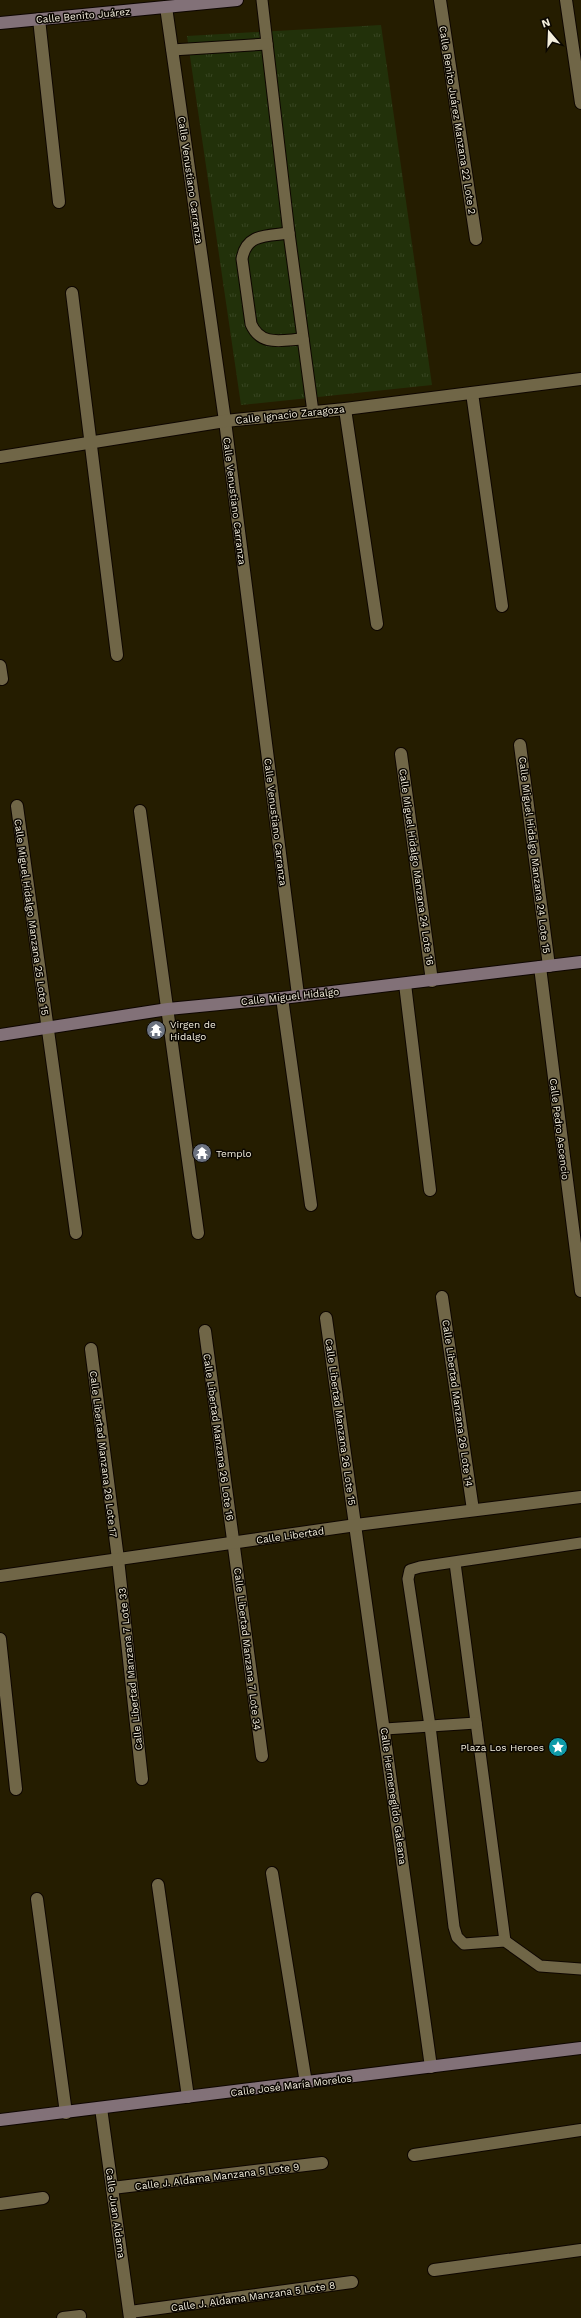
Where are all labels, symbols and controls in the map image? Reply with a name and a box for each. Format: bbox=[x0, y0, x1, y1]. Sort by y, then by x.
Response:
street label: Calle Benito Juárez bbox=[35, 6, 131, 25]
north arrow bbox=[529, 12, 569, 52]
text: N bbox=[540, 16, 552, 30]
street label: Calle Benito Juárez Manzana 22 Lote 2 bbox=[437, 25, 478, 215]
street label: Calle Venustiano Carranza bbox=[176, 116, 205, 245]
street label: Calle Ignacio Zaragoza bbox=[235, 403, 345, 426]
street label: Calle Venustiano Carranza bbox=[221, 437, 248, 566]
street label: Calle Miguel Hidalgo Manzana 24 Lote 15 bbox=[517, 756, 552, 954]
street label: Calle Venustiano Carranza bbox=[262, 758, 289, 887]
street label: Calle Miguel Hidalgo Manzana 24 Lote 16 bbox=[397, 768, 436, 966]
street label: Calle Miguel Hidalgo Manzana 25 Lote 15 bbox=[12, 818, 51, 1016]
street label: Calle Miguel Hidalgo bbox=[240, 986, 340, 1007]
temple icon: Virgen de Hidalgo bbox=[145, 1019, 167, 1041]
place label: Virgen de Hidalgo bbox=[170, 1019, 216, 1042]
street label: Calle Pedro Ascencio bbox=[548, 1078, 571, 1181]
temple icon: Templo bbox=[191, 1142, 213, 1164]
place label: Templo bbox=[216, 1148, 252, 1159]
street label: Calle Libertad Manzana 26 Lote 14 bbox=[440, 1319, 475, 1487]
street label: Calle Libertad Manzana 26 Lote 15 bbox=[323, 1338, 358, 1506]
street label: Calle Libertad Manzana 26 Lote 16 bbox=[201, 1353, 236, 1521]
street label: Calle Libertad Manzana 26 Lote 17 bbox=[88, 1370, 119, 1538]
street label: Calle Libertad bbox=[255, 1525, 325, 1546]
street label: Calle Libertad Manzana 7 Lote 34 bbox=[232, 1567, 263, 1731]
street label: Calle Libertad Manzana 7 Lote 33 bbox=[116, 1587, 145, 1751]
street label: Calle Hermenegildo Galeana bbox=[378, 1727, 409, 1866]
place icon: Plaza Los Heroes bbox=[547, 1736, 569, 1758]
place label: Plaza Los Heroes bbox=[461, 1742, 544, 1753]
street label: Calle José María Morelos bbox=[230, 2073, 352, 2098]
street label: Calle J. Aldama Manzana 5 Lote 9 bbox=[134, 2161, 300, 2192]
street label: Calle Juan Aldama bbox=[104, 2167, 127, 2259]
street label: Calle J. Aldama Manzana 5 Lote 8 bbox=[170, 2280, 336, 2313]

